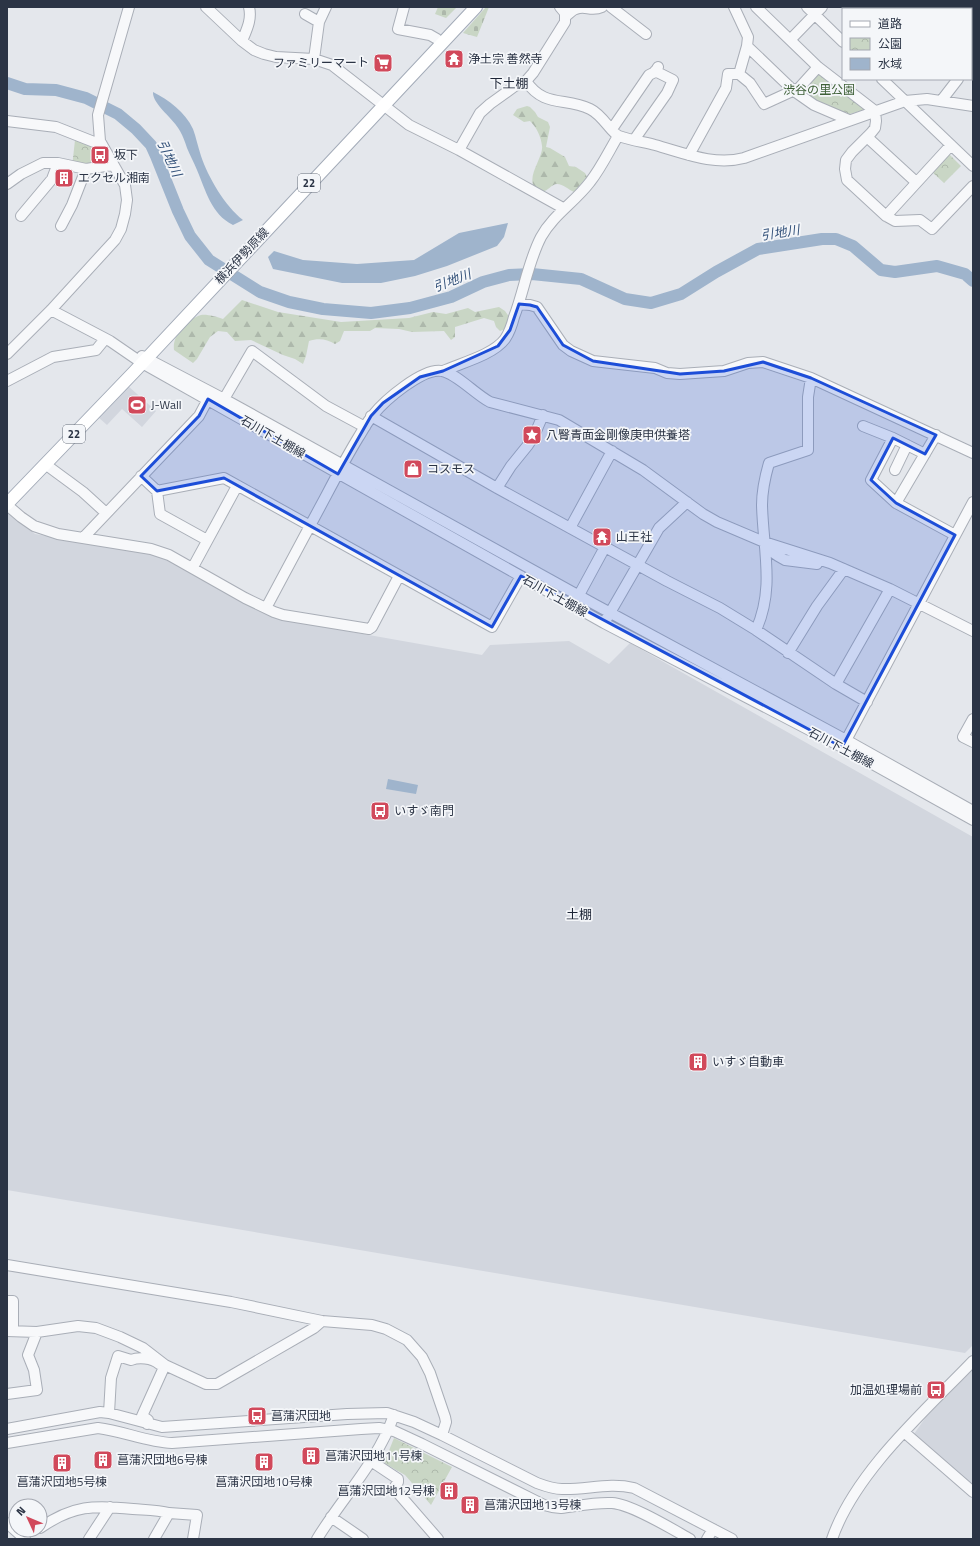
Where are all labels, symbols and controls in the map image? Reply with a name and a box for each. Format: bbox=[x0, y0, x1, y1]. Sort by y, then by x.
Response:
legend bbox=[842, 8, 972, 80]
text: 道路 bbox=[878, 14, 902, 33]
text: 公園 bbox=[878, 34, 902, 53]
temple icon: 浄土宗 善然寺 bbox=[443, 48, 465, 70]
place label: 浄土宗 善然寺 bbox=[468, 49, 543, 68]
supermarket icon: ファミリーマート bbox=[372, 52, 394, 74]
place label: ファミリーマート bbox=[273, 53, 369, 72]
text: 水域 bbox=[878, 54, 902, 73]
district label: 下土棚 bbox=[489, 73, 529, 93]
park label: 渋谷の里公園 bbox=[783, 80, 855, 99]
water label: 引地川 bbox=[153, 136, 188, 182]
bus stop icon: 坂下 bbox=[89, 144, 111, 166]
place label: 坂下 bbox=[114, 145, 138, 164]
building icon: エクセル湘南 bbox=[53, 167, 75, 189]
place label: エクセル湘南 bbox=[78, 168, 150, 187]
road number: 22 bbox=[298, 174, 320, 192]
water label: 引地川 bbox=[759, 219, 803, 245]
street label: 横浜伊勢原線 bbox=[210, 223, 273, 288]
water label: 引地川 bbox=[430, 263, 476, 296]
sports icon: J-Wall bbox=[126, 394, 148, 416]
place label: J-Wall bbox=[151, 395, 182, 414]
street label: 石川下土棚線 bbox=[237, 410, 309, 463]
place icon: 八臀青面金剛像庚申供養塔 bbox=[521, 424, 543, 446]
road number: 22 bbox=[63, 425, 85, 443]
place label: 八臀青面金剛像庚申供養塔 bbox=[546, 425, 690, 444]
shop icon: コスモス bbox=[402, 458, 424, 480]
place label: コスモス bbox=[427, 459, 475, 478]
temple icon: 山王社 bbox=[591, 526, 613, 548]
place label: 山王社 bbox=[616, 527, 652, 546]
street label: 石川下土棚線 bbox=[519, 570, 591, 621]
street label: 石川下土棚線 bbox=[805, 722, 877, 773]
bus stop icon: いすゞ南門 bbox=[369, 800, 391, 822]
place label: いすゞ南門 bbox=[394, 801, 454, 820]
district label: 土棚 bbox=[566, 904, 592, 924]
building icon: いすゞ自動車 bbox=[687, 1051, 709, 1073]
place label: いすゞ自動車 bbox=[712, 1052, 784, 1071]
bus stop icon: 加温処理場前 bbox=[925, 1379, 947, 1401]
place label: 加温処理場前 bbox=[850, 1380, 922, 1399]
bus stop icon: 菖蒲沢団地 bbox=[246, 1405, 268, 1427]
place label: 菖蒲沢団地 bbox=[271, 1406, 331, 1425]
building icon: 菖蒲沢団地11号棟 bbox=[300, 1445, 322, 1467]
place label: 菖蒲沢団地11号棟 bbox=[325, 1446, 422, 1465]
building icon: 菖蒲沢団地6号棟 bbox=[92, 1449, 114, 1471]
place label: 菖蒲沢団地6号棟 bbox=[117, 1450, 208, 1469]
building icon: 菖蒲沢団地10号棟 bbox=[253, 1451, 275, 1473]
building icon: 菖蒲沢団地5号棟 bbox=[51, 1452, 73, 1474]
place label: 菖蒲沢団地5号棟 bbox=[17, 1472, 107, 1491]
place label: 菖蒲沢団地10号棟 bbox=[215, 1472, 313, 1491]
building icon: 菖蒲沢団地12号棟 bbox=[438, 1480, 460, 1502]
place label: 菖蒲沢団地12号棟 bbox=[338, 1481, 435, 1500]
building icon: 菖蒲沢団地13号棟 bbox=[459, 1494, 481, 1516]
place label: 菖蒲沢団地13号棟 bbox=[484, 1495, 581, 1514]
north arrow bbox=[8, 1498, 48, 1538]
text: N bbox=[12, 1503, 29, 1519]

